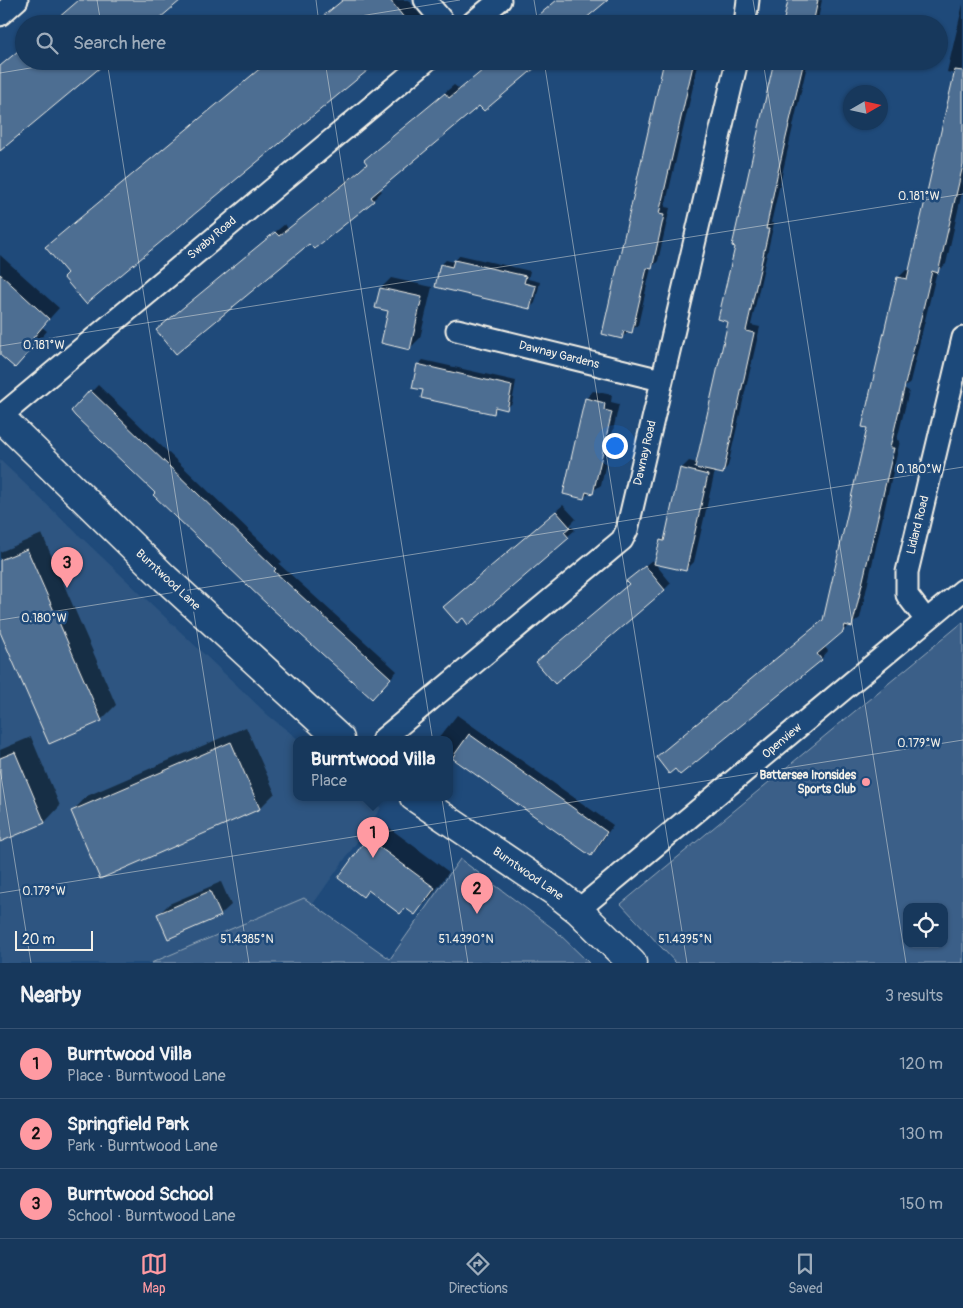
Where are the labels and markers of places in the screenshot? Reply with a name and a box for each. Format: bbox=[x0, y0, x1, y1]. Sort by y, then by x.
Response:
pin: 3 bbox=[51, 547, 83, 588]
place label: Battersea Ironsides Sports Club bbox=[760, 768, 857, 797]
marker: Battersea Ironsides Sports Club bbox=[860, 776, 872, 788]
pin: 1 bbox=[357, 817, 389, 858]
pin: 2 bbox=[461, 873, 493, 914]

